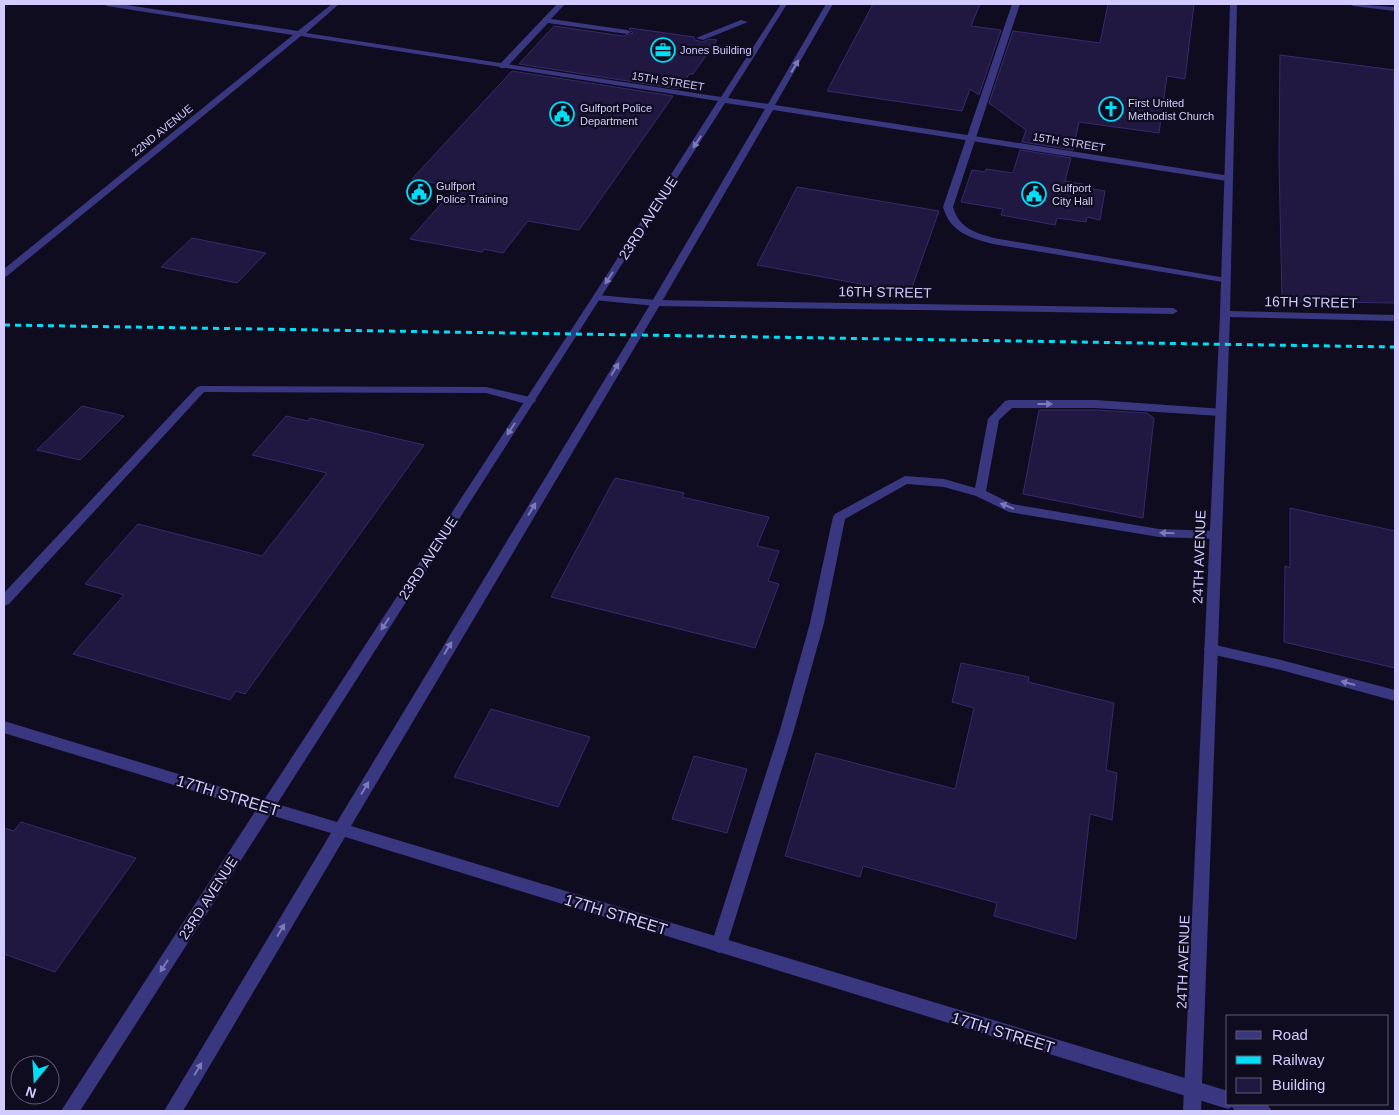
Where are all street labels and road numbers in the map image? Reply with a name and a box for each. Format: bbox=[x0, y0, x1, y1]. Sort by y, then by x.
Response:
street label: 15TH STREET bbox=[631, 69, 705, 93]
street label: 22ND AVENUE bbox=[129, 102, 195, 158]
street label: 15TH STREET bbox=[1032, 130, 1106, 154]
street label: 23RD AVENUE bbox=[615, 174, 681, 262]
street label: 16TH STREET bbox=[838, 283, 932, 301]
street label: 16TH STREET bbox=[1264, 293, 1358, 311]
street label: 24TH AVENUE bbox=[1189, 510, 1209, 604]
street label: 23RD AVENUE bbox=[395, 514, 461, 602]
street label: 17TH STREET bbox=[174, 772, 282, 819]
street label: 23RD AVENUE bbox=[175, 854, 241, 942]
street label: 17TH STREET bbox=[562, 891, 670, 938]
street label: 24TH AVENUE bbox=[1173, 915, 1193, 1009]
street label: 17TH STREET bbox=[949, 1009, 1057, 1056]

